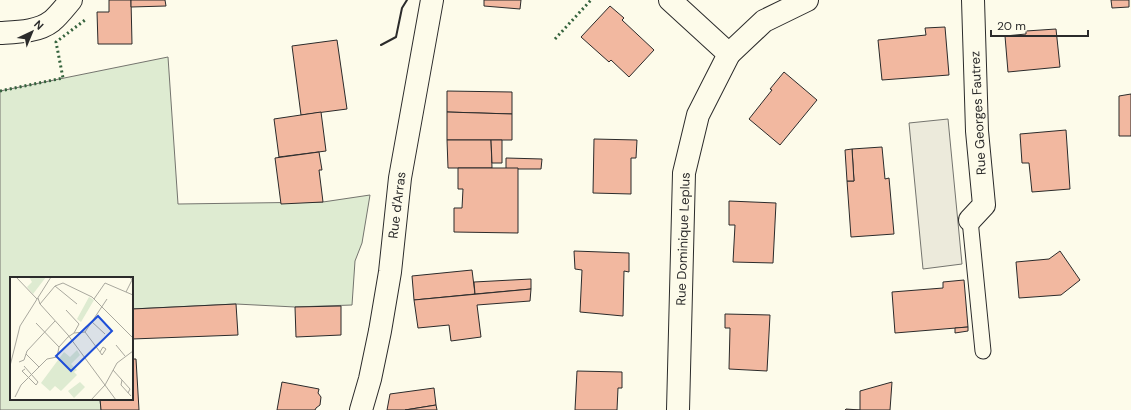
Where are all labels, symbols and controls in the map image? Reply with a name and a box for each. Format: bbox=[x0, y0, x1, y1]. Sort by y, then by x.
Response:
north arrow bbox=[12, 12, 52, 52]
scale bar bbox=[991, 12, 1088, 38]
text: N bbox=[31, 17, 47, 33]
text: 20 m bbox=[997, 18, 1026, 34]
street label: Rue Georges Fautrez bbox=[966, 51, 990, 175]
street label: Rue d'Arras bbox=[384, 171, 410, 239]
street label: Rue Dominique Leplus bbox=[672, 172, 694, 306]
inset map bbox=[10, 277, 133, 400]

